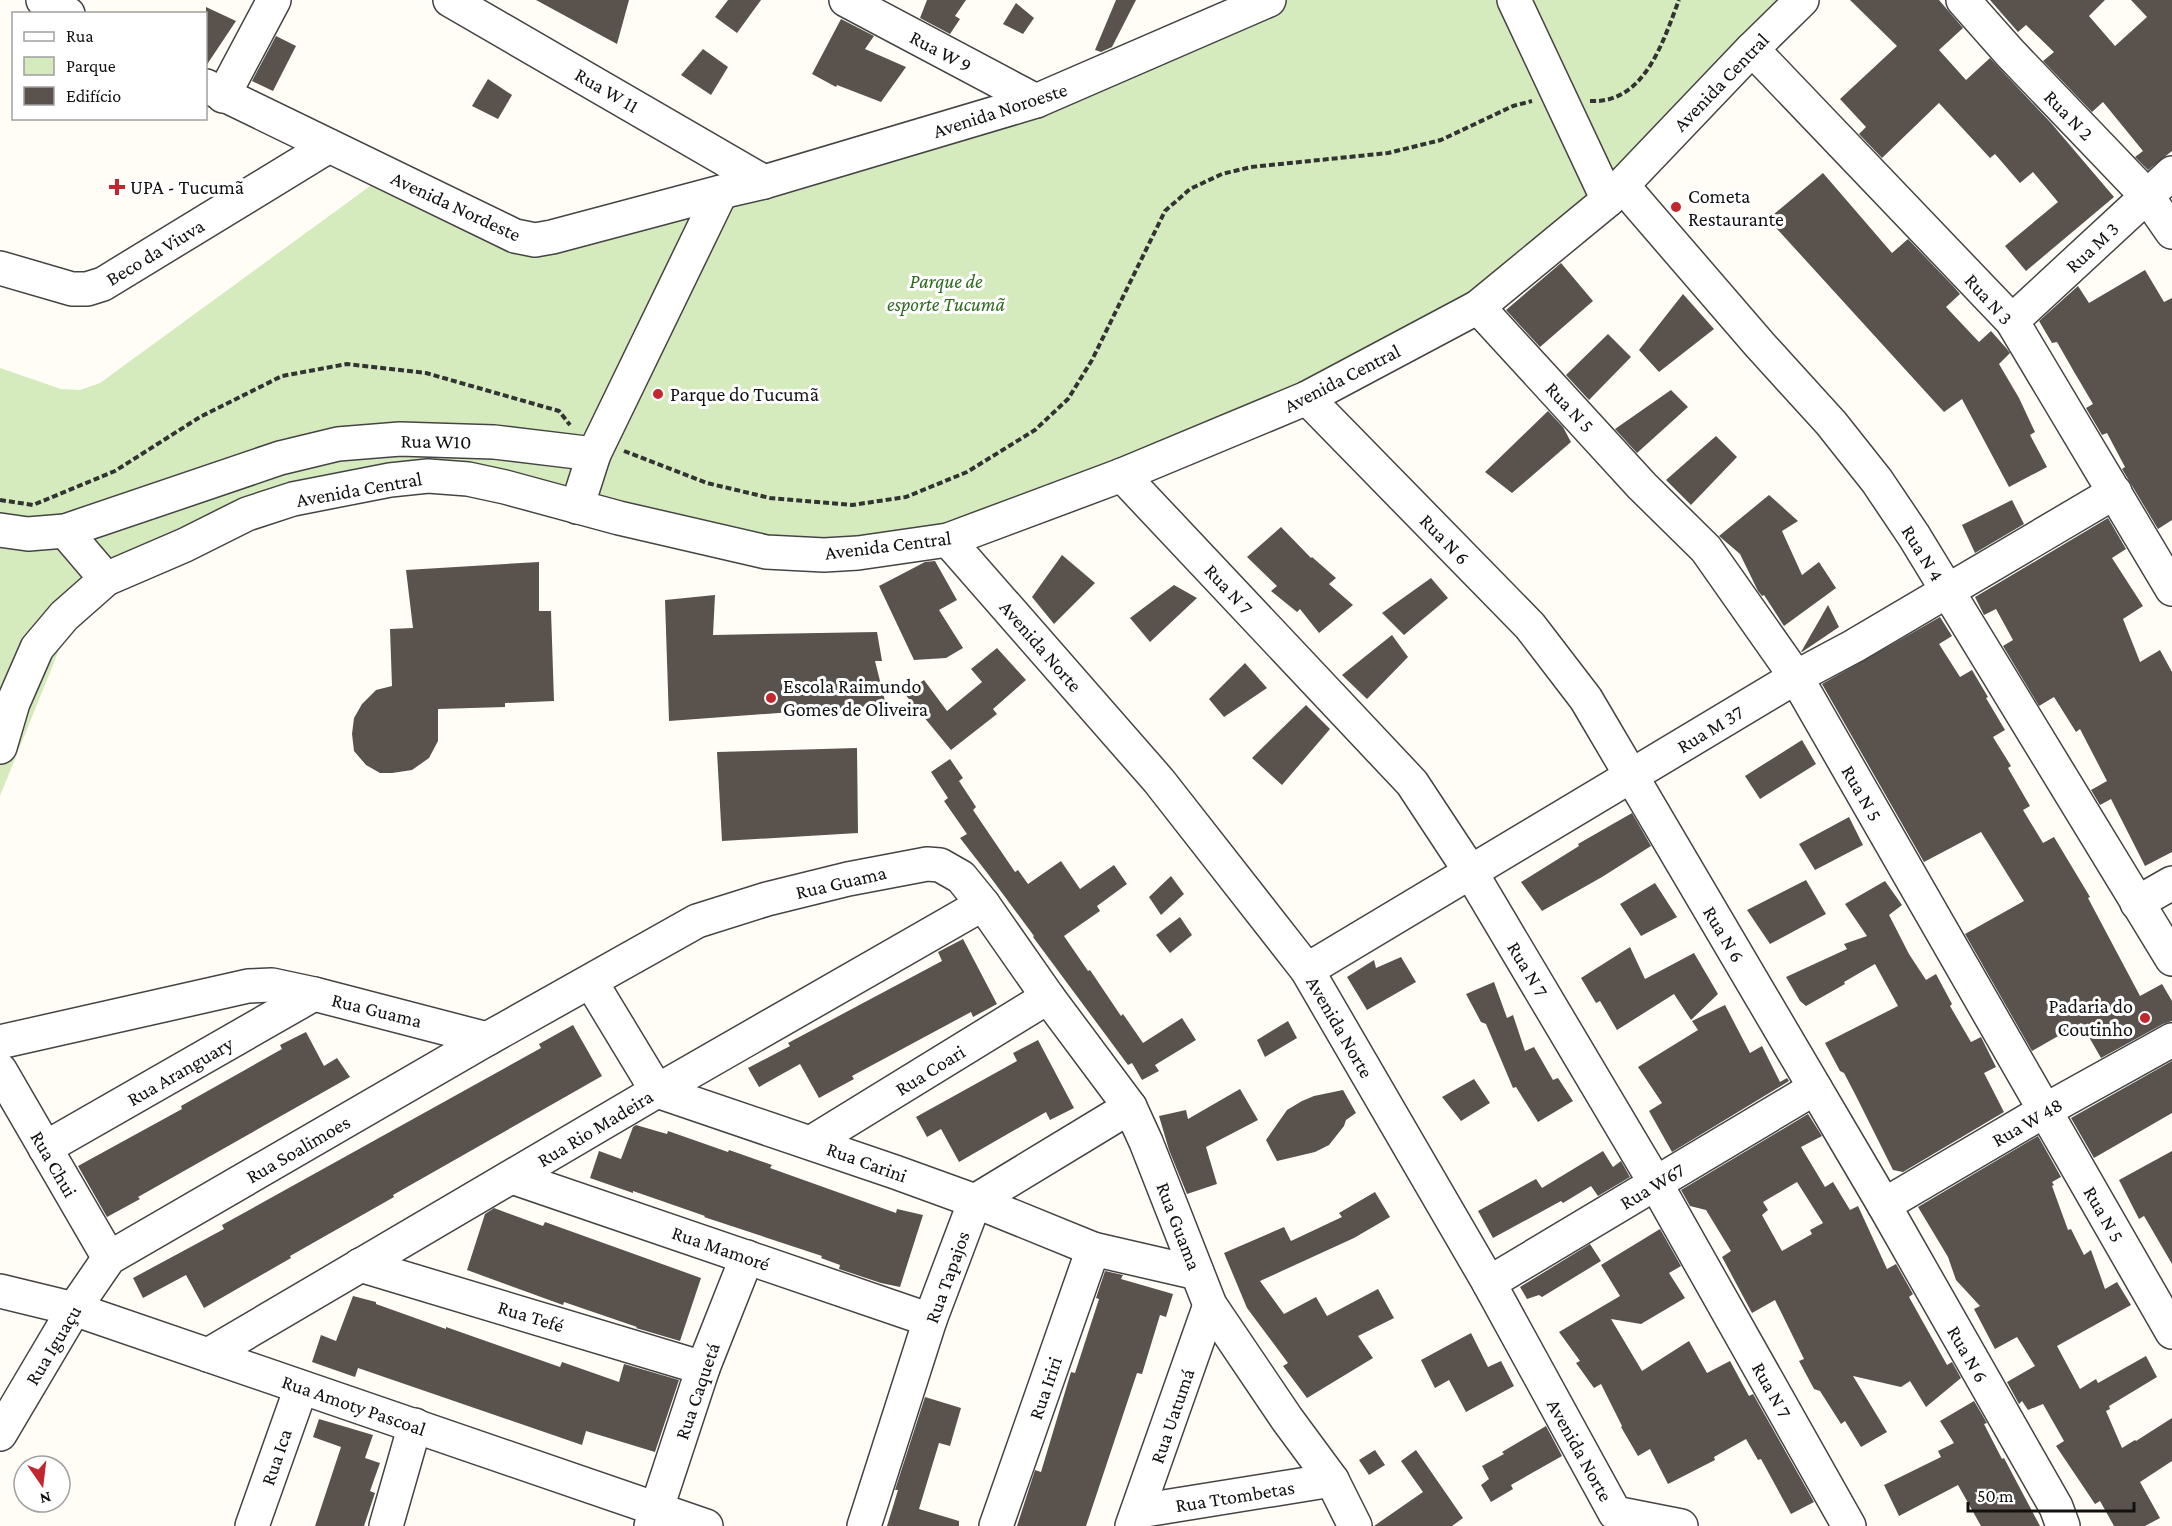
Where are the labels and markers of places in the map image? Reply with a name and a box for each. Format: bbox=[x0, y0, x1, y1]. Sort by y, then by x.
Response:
place label: UPA - Tucumã bbox=[130, 176, 244, 198]
marker: UPA - Tucumã bbox=[108, 178, 126, 196]
place label: Cometa Restaurante bbox=[1688, 185, 1784, 230]
marker: Cometa Restaurante bbox=[1669, 200, 1683, 214]
place label: Parque do Tucumã bbox=[670, 383, 819, 406]
marker: Parque do Tucumã bbox=[651, 387, 665, 401]
place label: Escola Raimundo Gomes de Oliveira bbox=[783, 675, 928, 720]
marker: Escola Raimundo Gomes de Oliveira bbox=[764, 691, 778, 705]
place label: Padaria do Coutinho bbox=[2048, 995, 2133, 1040]
marker: Padaria do Coutinho bbox=[2138, 1011, 2152, 1025]

